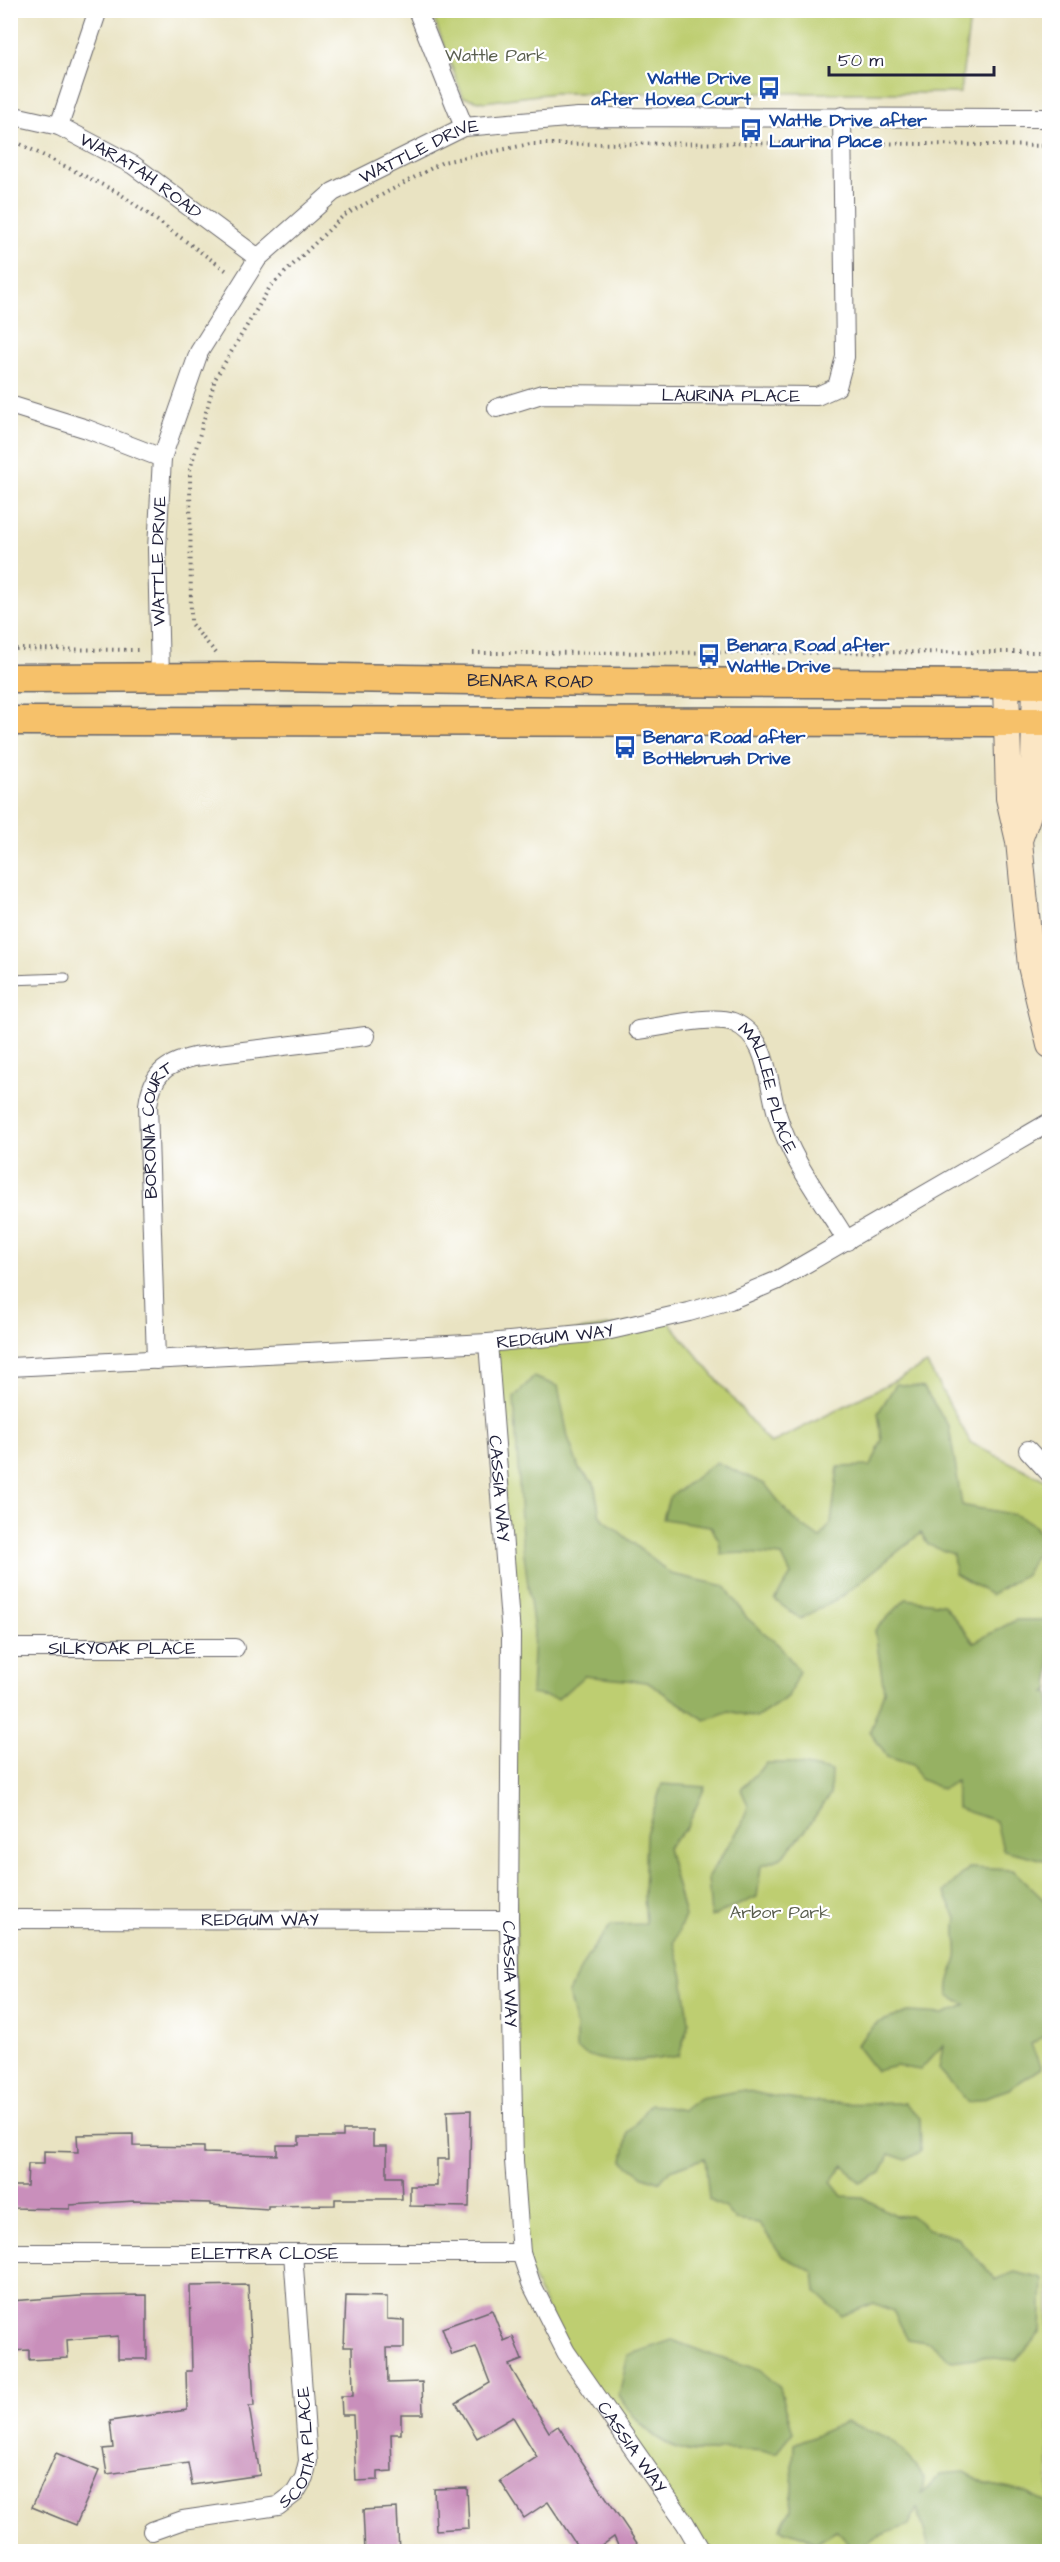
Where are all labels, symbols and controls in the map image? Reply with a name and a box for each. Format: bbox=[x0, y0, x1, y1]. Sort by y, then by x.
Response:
scale bar bbox=[829, 39, 994, 77]
park label: Wattle Park bbox=[445, 43, 547, 68]
text: 50 m bbox=[838, 48, 883, 73]
place label: Wattle Drive after Hovea Court bbox=[590, 66, 752, 112]
bus stop icon: Wattle Drive after Hovea Court bbox=[756, 75, 782, 101]
place label: Wattle Drive after Laurina Place bbox=[768, 108, 927, 154]
street label: WATTLE DRIVE bbox=[355, 113, 480, 190]
bus stop icon: Wattle Drive after Laurina Place bbox=[738, 117, 764, 143]
street label: WARATAH ROAD bbox=[75, 127, 207, 225]
street label: LAURINA PLACE bbox=[661, 382, 801, 408]
street label: WATTLE DRIVE bbox=[144, 495, 172, 627]
place label: Benara Road after Wattle Drive bbox=[726, 633, 889, 679]
bus stop icon: Benara Road after Wattle Drive bbox=[696, 642, 722, 668]
street label: BENARA ROAD bbox=[467, 667, 593, 694]
place label: Benara Road after Bottlebrush Drive bbox=[643, 725, 805, 771]
bus stop icon: Benara Road after Bottlebrush Drive bbox=[612, 734, 638, 760]
street label: MALLEE PLACE bbox=[733, 1016, 804, 1158]
street label: BORONIA COURT bbox=[135, 1054, 178, 1199]
street label: REDGUM WAY bbox=[495, 1317, 617, 1355]
street label: CASSIA WAY bbox=[483, 1434, 516, 1543]
street label: SILKYOAK PLACE bbox=[48, 1636, 196, 1661]
park label: Arbor Park bbox=[730, 1900, 830, 1925]
street label: REDGUM WAY bbox=[201, 1907, 319, 1932]
street label: CASSIA WAY bbox=[497, 1920, 524, 2028]
street label: ELETTRA CLOSE bbox=[191, 2241, 339, 2266]
street label: SCOTIA PLACE bbox=[273, 2385, 321, 2514]
street label: CASSIA WAY bbox=[591, 2396, 673, 2498]

